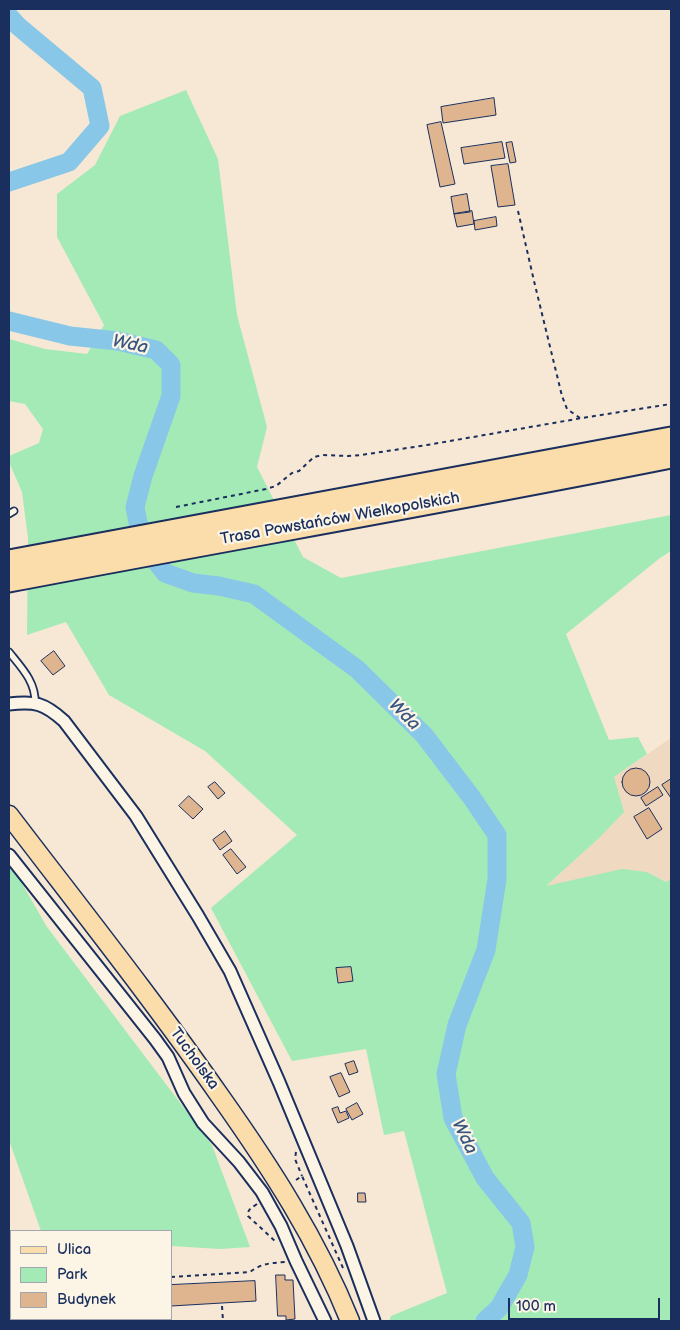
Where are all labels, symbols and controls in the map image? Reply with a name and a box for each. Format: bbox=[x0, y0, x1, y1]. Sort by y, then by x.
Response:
water label: Wda bbox=[110, 331, 150, 359]
street label: Trasa Powstańców Wielkopolskich bbox=[219, 488, 461, 550]
water label: Wda bbox=[384, 695, 424, 735]
street label: Tucholska bbox=[165, 1024, 223, 1094]
water label: Wda bbox=[446, 1116, 482, 1158]
legend bbox=[10, 1230, 172, 1320]
text: Ulica bbox=[57, 1240, 91, 1259]
text: Park bbox=[57, 1265, 87, 1284]
scale bar bbox=[510, 1288, 662, 1320]
text: Budynek bbox=[57, 1290, 116, 1309]
text: 100 m bbox=[516, 1297, 556, 1316]

